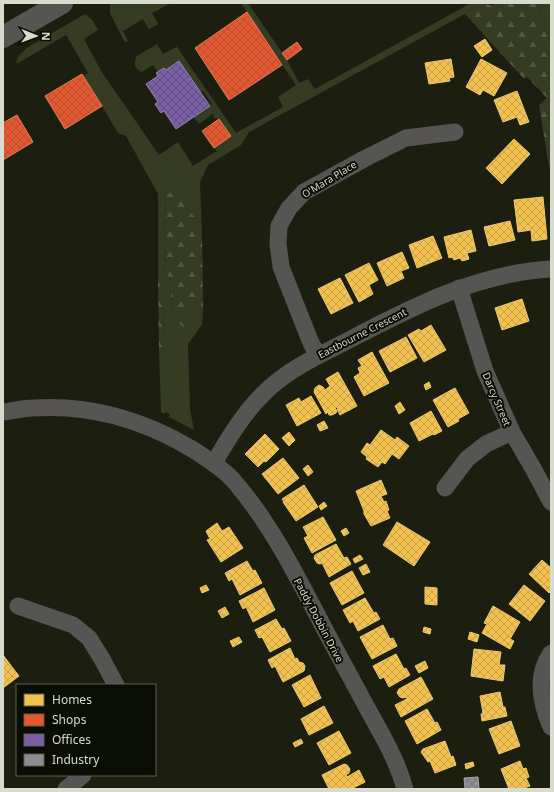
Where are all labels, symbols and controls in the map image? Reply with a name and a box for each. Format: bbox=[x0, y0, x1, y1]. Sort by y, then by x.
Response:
north arrow bbox=[16, 16, 56, 56]
text: N bbox=[39, 32, 54, 41]
street label: O'Mara Place bbox=[299, 157, 359, 201]
street label: Eastbourne Crescent bbox=[315, 304, 409, 361]
street label: Darcy Street bbox=[479, 370, 515, 428]
street label: Paddy Dobbin Drive bbox=[291, 575, 347, 665]
legend bbox=[16, 684, 156, 776]
text: Homes bbox=[52, 691, 92, 708]
text: Shops bbox=[52, 711, 87, 728]
text: Offices bbox=[52, 731, 91, 748]
text: Industry bbox=[52, 751, 100, 768]

